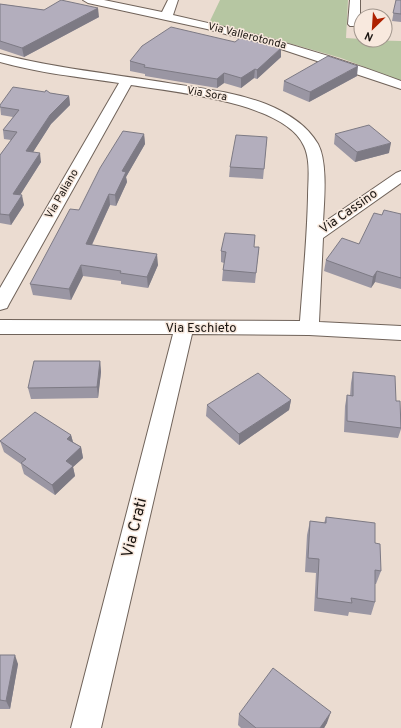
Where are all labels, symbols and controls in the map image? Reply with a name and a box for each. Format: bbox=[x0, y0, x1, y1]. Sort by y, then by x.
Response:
north arrow bbox=[353, 8, 393, 48]
street label: Via Vallerotonda bbox=[206, 19, 288, 53]
text: N bbox=[363, 28, 376, 44]
street label: Via Sora bbox=[186, 84, 228, 104]
street label: Via Paliano bbox=[42, 167, 82, 221]
street label: Via Cassino bbox=[317, 186, 381, 238]
street label: Via Eschieto bbox=[165, 321, 237, 337]
street label: Via Crati bbox=[118, 496, 152, 560]

